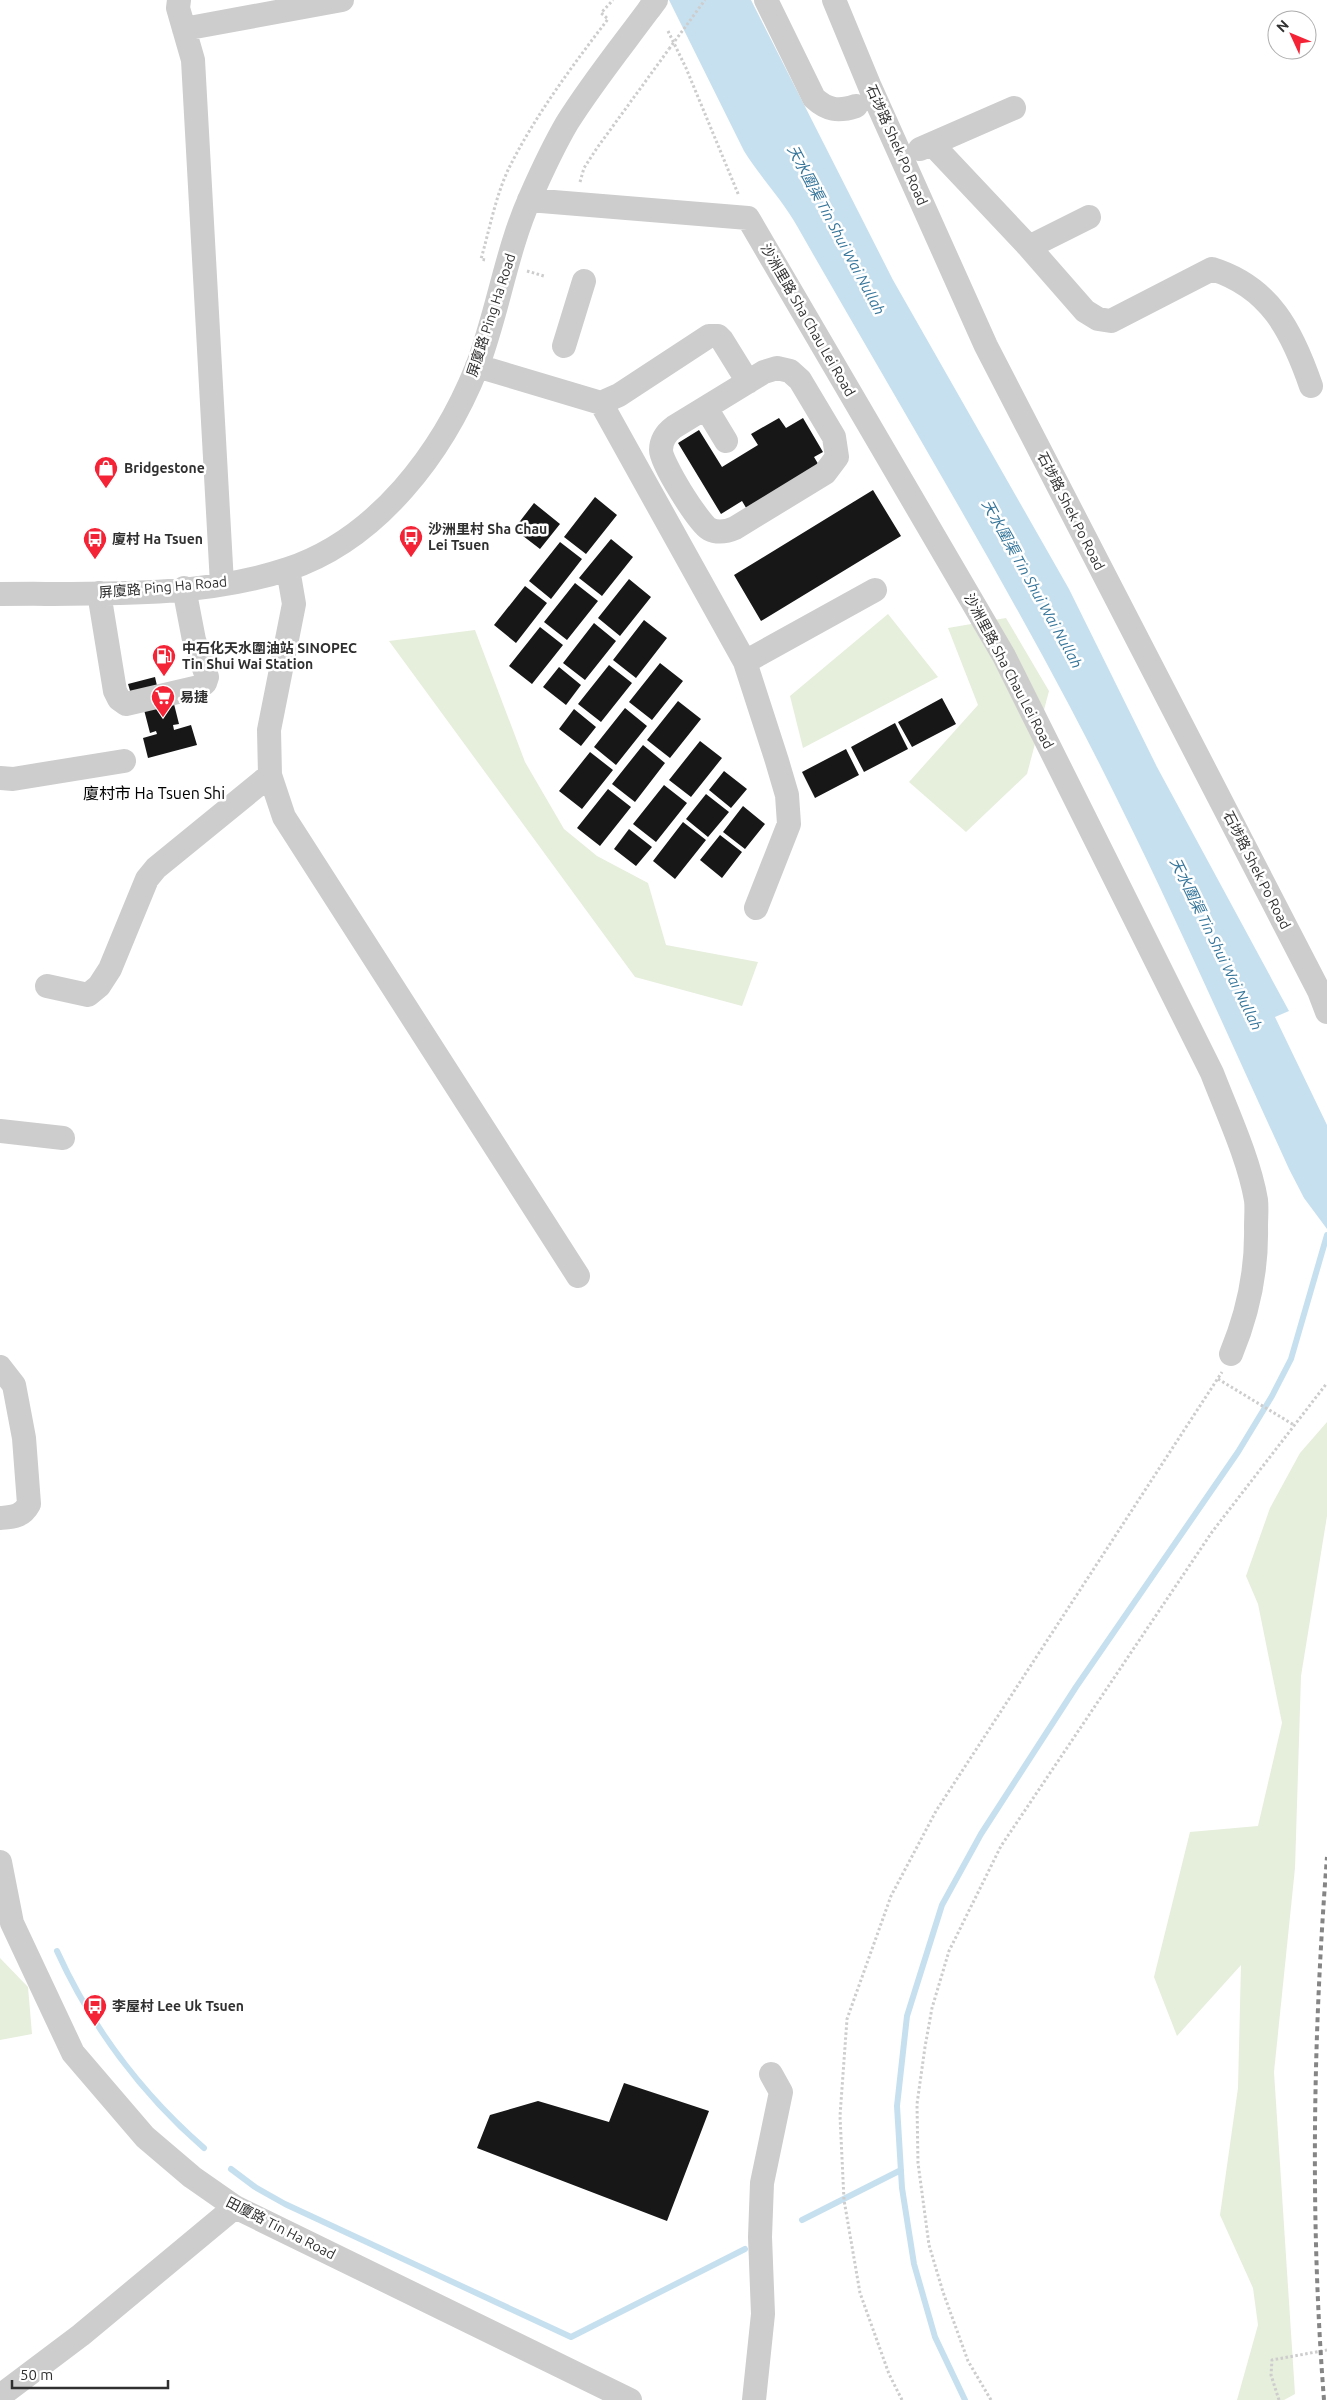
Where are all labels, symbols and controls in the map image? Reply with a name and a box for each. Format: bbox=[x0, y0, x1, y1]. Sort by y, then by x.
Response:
north arrow bbox=[1267, 10, 1317, 60]
text: N bbox=[1273, 17, 1292, 35]
street label: 石埗路 Shek Po Road bbox=[863, 82, 931, 208]
water label: 天水圍渠 Tin Shui Wai Nullah bbox=[784, 142, 889, 318]
street label: 沙洲里路 Sha Chau Lei Road bbox=[758, 241, 858, 399]
street label: 屏廈路 Ping Ha Road bbox=[464, 251, 518, 379]
street label: 石埗路 Shek Po Road bbox=[1034, 449, 1108, 573]
shop icon: Bridgestone bbox=[93, 455, 119, 489]
place label: Bridgestone bbox=[124, 460, 205, 476]
water label: 天水圍渠 Tin Shui Wai Nullah bbox=[979, 497, 1086, 671]
place label: 沙洲里村 Sha Chau Lei Tsuen bbox=[428, 521, 547, 553]
bus stop icon: 沙洲里村 Sha Chau Lei Tsuen bbox=[398, 524, 424, 558]
bus stop icon: 廈村 Ha Tsuen bbox=[82, 526, 108, 560]
place label: 廈村 Ha Tsuen bbox=[112, 531, 203, 547]
street label: 屏廈路 Ping Ha Road bbox=[98, 573, 228, 601]
street label: 沙洲里路 Sha Chau Lei Road bbox=[961, 591, 1057, 751]
place label: 中石化天水圍油站 SINOPEC Tin Shui Wai Station bbox=[182, 640, 357, 672]
fuel station icon: 中石化天水圍油站 SINOPEC Tin Shui Wai Station bbox=[151, 643, 177, 677]
supermarket icon: 易捷 bbox=[150, 684, 176, 718]
place label: 易捷 bbox=[180, 689, 208, 705]
district label: 廈村市 Ha Tsuen Shi bbox=[83, 784, 225, 802]
street label: 石埗路 Shek Po Road bbox=[1220, 808, 1294, 932]
water label: 天水圍渠 Tin Shui Wai Nullah bbox=[1167, 855, 1266, 1033]
bus stop icon: 李屋村 Lee Uk Tsuen bbox=[82, 1993, 108, 2027]
place label: 李屋村 Lee Uk Tsuen bbox=[112, 1998, 244, 2014]
street label: 田廈路 Tin Ha Road bbox=[224, 2194, 338, 2262]
scale bar bbox=[12, 2358, 169, 2390]
text: 50 m bbox=[20, 2366, 53, 2383]

